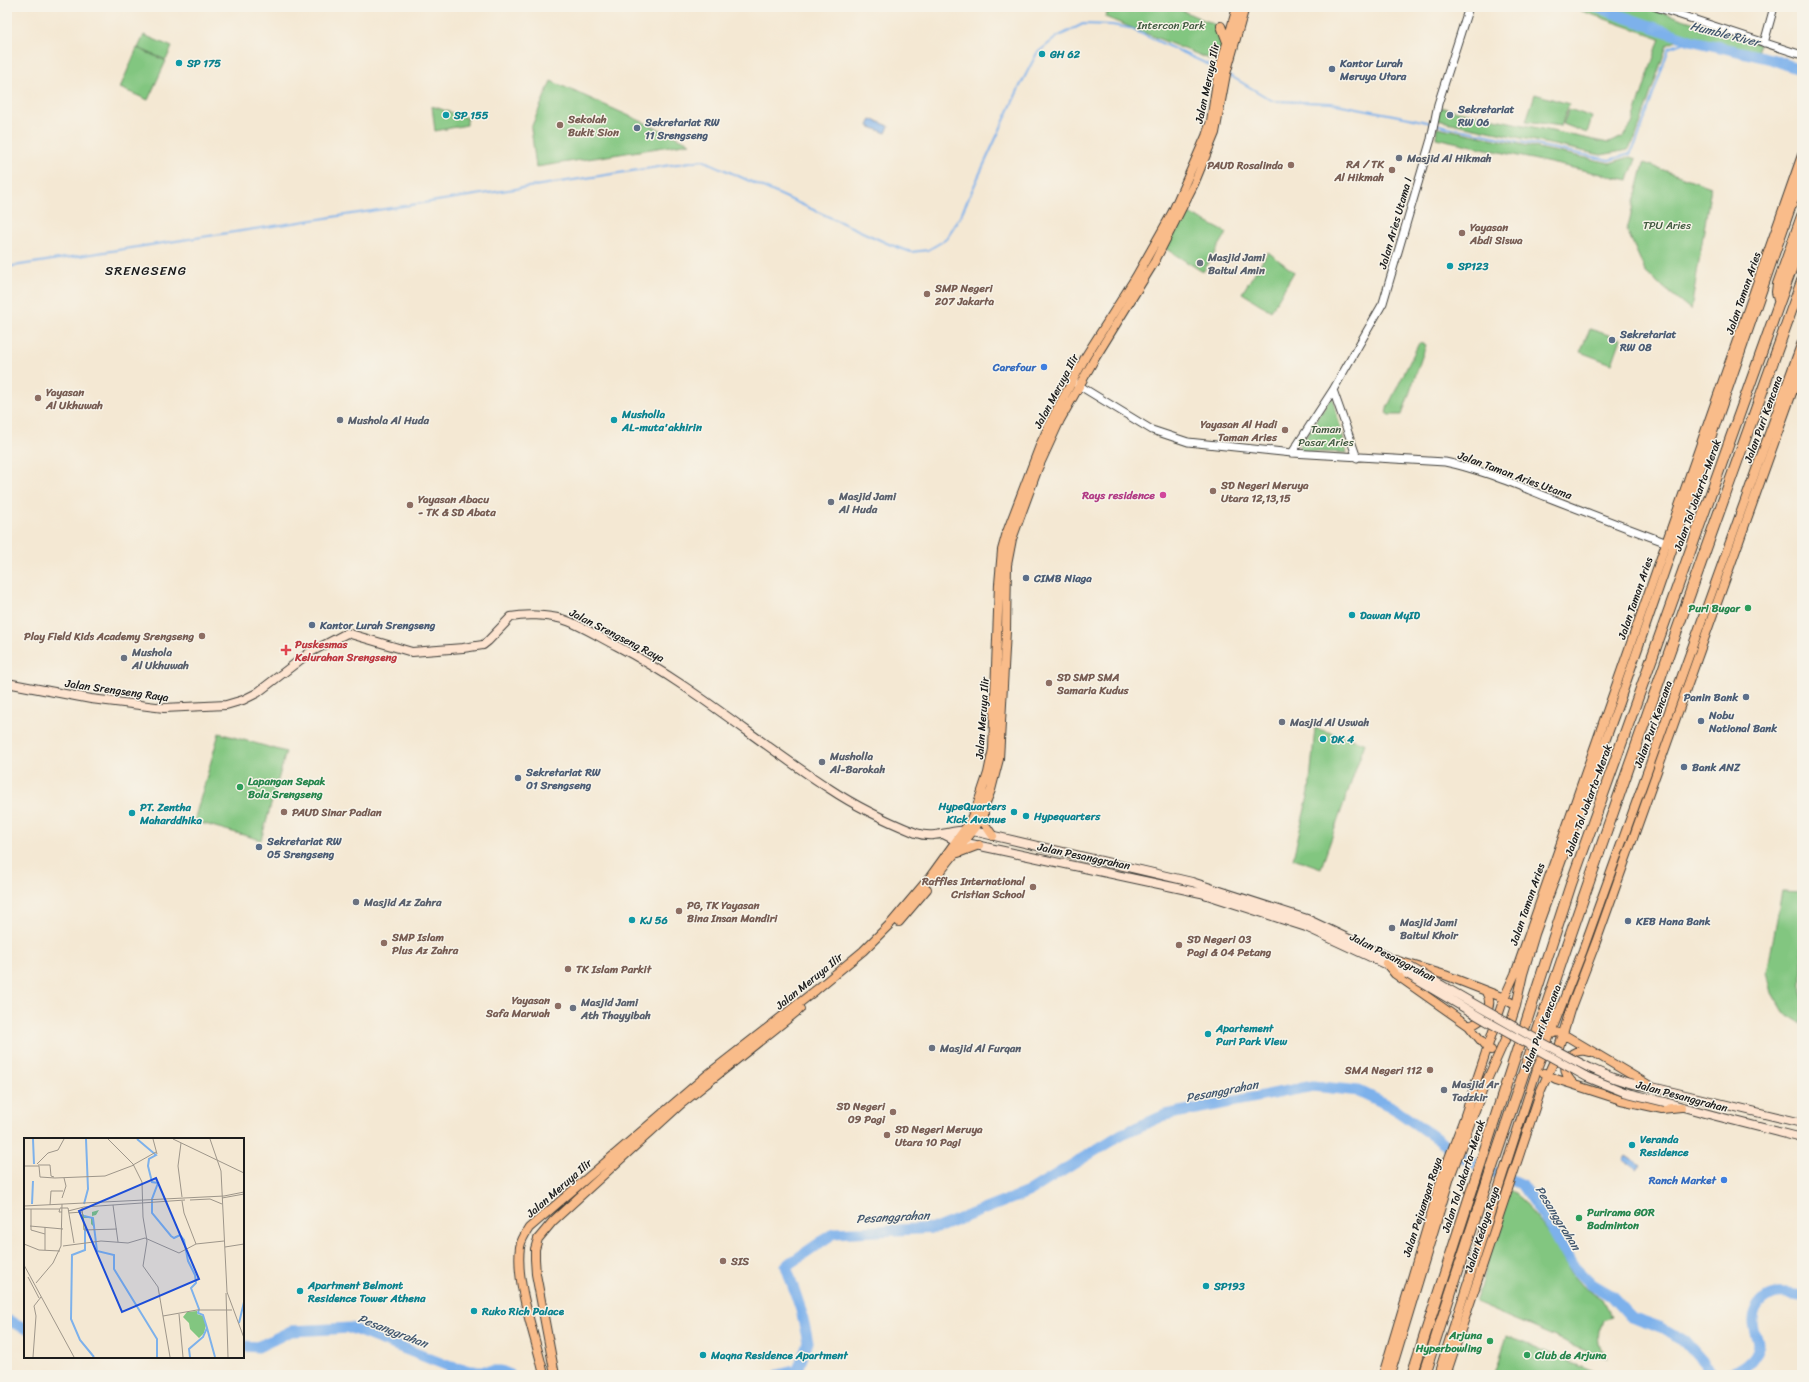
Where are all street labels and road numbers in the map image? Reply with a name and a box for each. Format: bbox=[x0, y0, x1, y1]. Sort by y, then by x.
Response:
street label: Jalan Meruya Ilir bbox=[1189, 40, 1225, 126]
street label: Jalan Aries Utama I bbox=[1373, 175, 1418, 272]
street label: Jalan Taman Aries bbox=[1720, 249, 1767, 338]
street label: Jalan Meruya Ilir bbox=[1028, 350, 1084, 433]
street label: Jalan Puri Kencana bbox=[1739, 372, 1788, 466]
street label: Jalan Tol Jakarta–Merak bbox=[1668, 436, 1727, 555]
street label: Jalan Taman Aries Utama bbox=[1454, 446, 1575, 505]
street label: Jalan Taman Aries bbox=[1612, 554, 1659, 643]
street label: Jalan Srengseng Raya bbox=[565, 603, 668, 668]
street label: Jalan Srengseng Raya bbox=[63, 674, 170, 707]
street label: Jalan Meruya Ilir bbox=[970, 676, 995, 761]
street label: Jalan Puri Kencana bbox=[1629, 677, 1678, 771]
street label: Jalan Tol Jakarta–Merak bbox=[1559, 741, 1618, 860]
street label: Jalan Pesanggrahan bbox=[1035, 837, 1132, 876]
street label: Jalan Taman Aries bbox=[1504, 860, 1551, 949]
street label: Jalan Pesanggrahan bbox=[1346, 927, 1439, 987]
street label: Jalan Meruya Ilir bbox=[771, 948, 848, 1015]
street label: Jalan Puri Kencana bbox=[1516, 982, 1567, 1075]
street label: Jalan Pesanggrahan bbox=[1633, 1075, 1730, 1118]
street label: Jalan Tol Jakarta–Merak bbox=[1436, 1117, 1491, 1236]
street label: Jalan Meruya Ilir bbox=[521, 1154, 597, 1223]
street label: Jalan Pejuangan Raya bbox=[1397, 1154, 1448, 1260]
street label: Jalan Kedoya Raya bbox=[1459, 1183, 1505, 1275]

